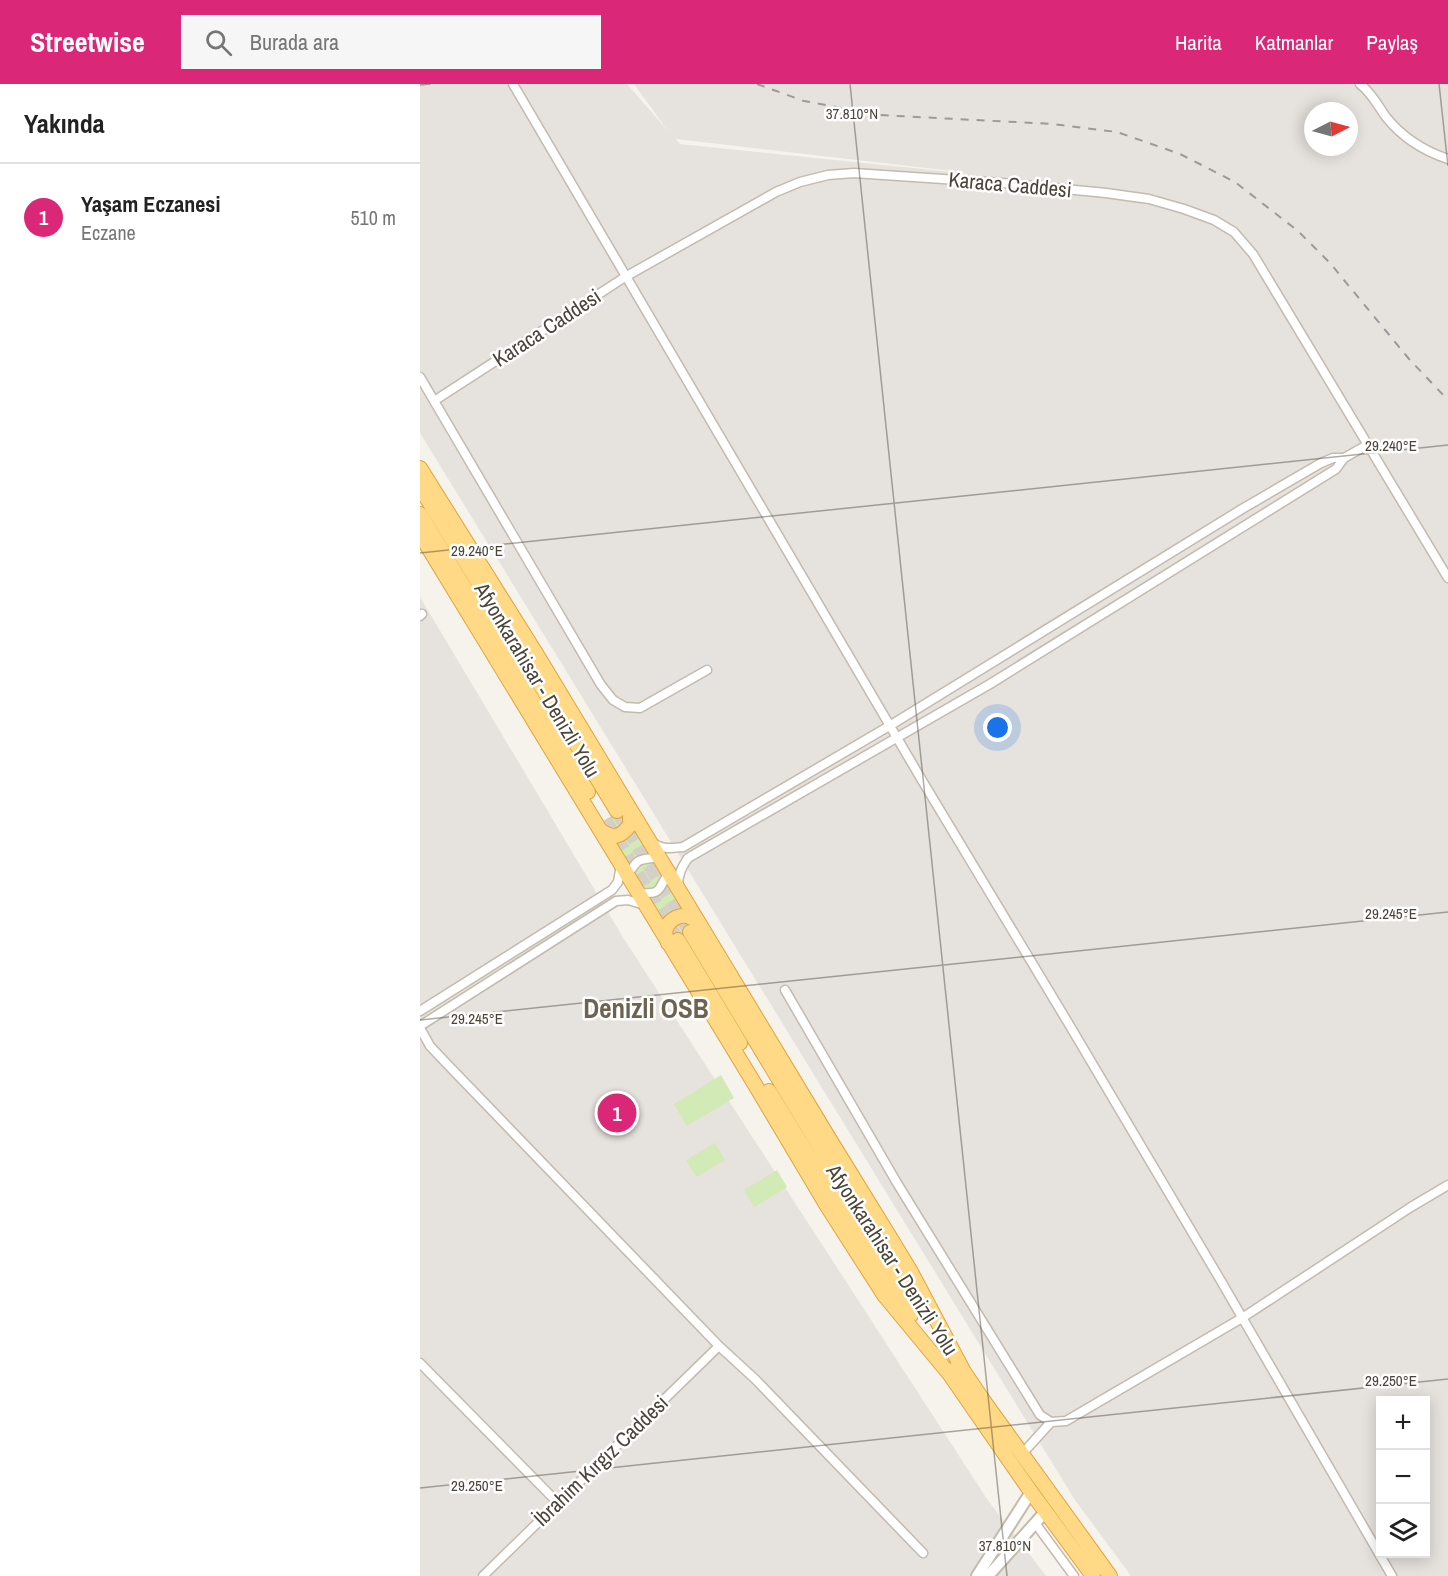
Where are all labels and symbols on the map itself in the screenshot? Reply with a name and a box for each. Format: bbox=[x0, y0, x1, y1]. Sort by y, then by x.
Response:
north arrow bbox=[1304, 102, 1358, 156]
text: 37.810°N bbox=[826, 103, 878, 124]
street label: Karaca Caddesi bbox=[947, 165, 1073, 204]
street label: Karaca Caddesi bbox=[487, 282, 606, 373]
text: 29.240°E bbox=[1365, 435, 1417, 456]
text: 29.240°E bbox=[451, 540, 503, 561]
street label: Afyonkarahisar - Denizli Yolu bbox=[467, 576, 607, 782]
your location bbox=[983, 713, 1012, 742]
text: 29.245°E bbox=[1365, 903, 1417, 924]
district label: Denizli OSB bbox=[583, 990, 709, 1026]
text: 29.245°E bbox=[451, 1008, 503, 1029]
pin: 1 bbox=[598, 1090, 636, 1136]
street label: Afyonkarahisar - Denizli Yolu bbox=[819, 1158, 965, 1361]
text: 29.250°E bbox=[1365, 1370, 1417, 1391]
street label: İbrahim Kırgız Caddesi bbox=[527, 1389, 674, 1533]
text: 29.250°E bbox=[451, 1475, 503, 1496]
text: 37.810°N bbox=[979, 1535, 1031, 1556]

